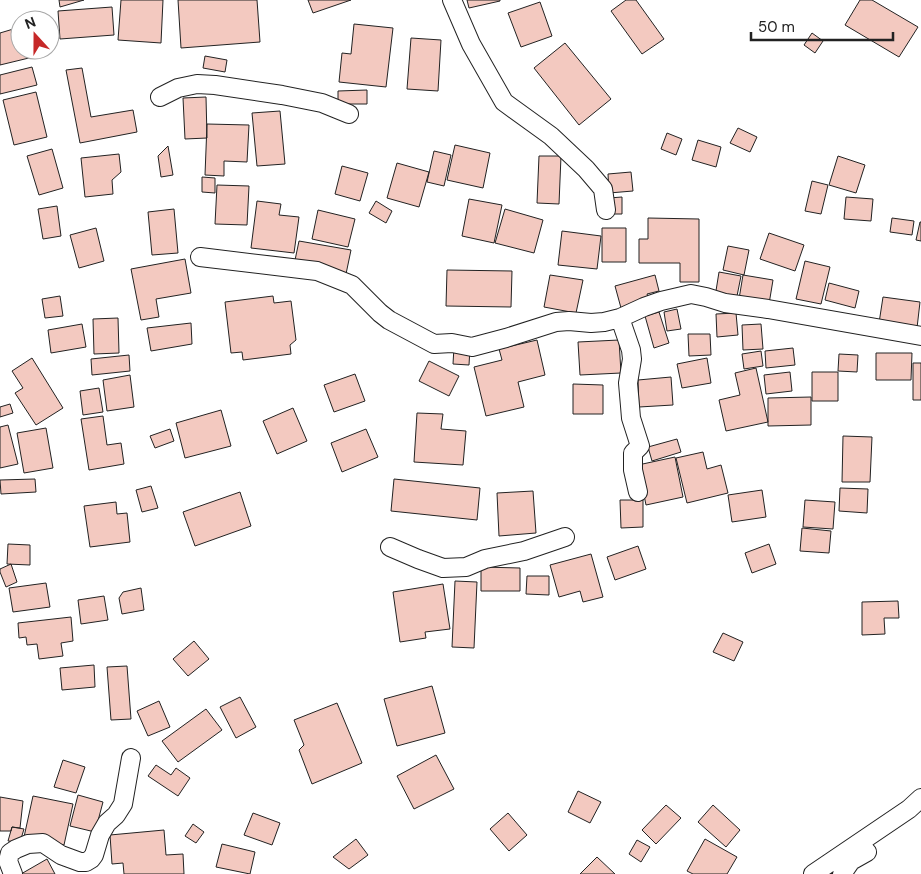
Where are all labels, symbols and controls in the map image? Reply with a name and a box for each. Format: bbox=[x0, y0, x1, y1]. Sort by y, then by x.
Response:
north arrow bbox=[10, 10, 60, 60]
scale bar bbox=[751, 10, 894, 42]
text: N bbox=[22, 13, 38, 33]
text: 50 m bbox=[758, 17, 795, 37]

